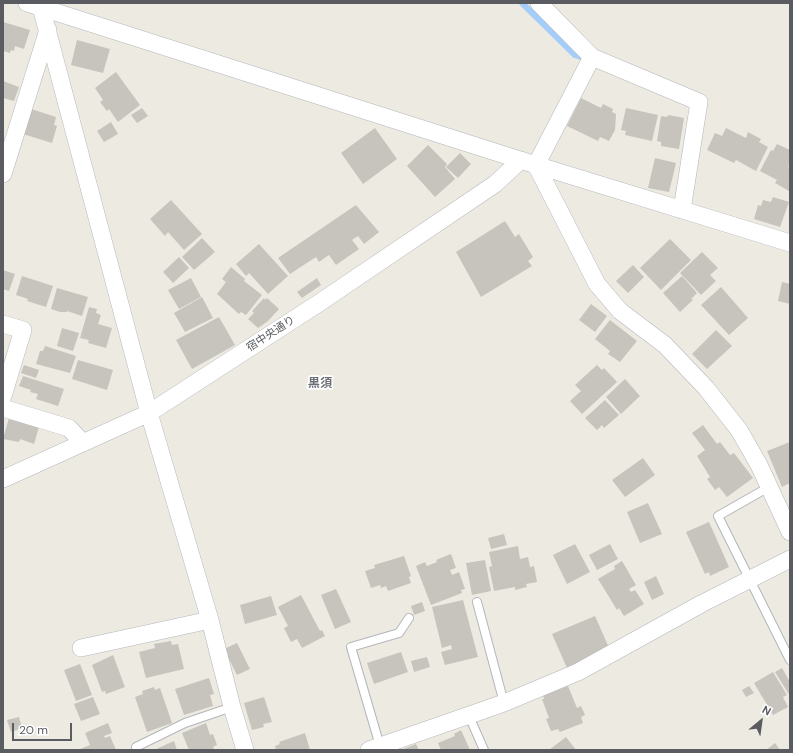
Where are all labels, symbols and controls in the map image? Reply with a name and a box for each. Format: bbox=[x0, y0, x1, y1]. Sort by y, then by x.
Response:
street label: 宿中央通り bbox=[244, 313, 298, 355]
district label: 黒須 bbox=[308, 377, 332, 391]
north arrow bbox=[741, 701, 781, 741]
text: N bbox=[760, 702, 774, 719]
scale bar bbox=[14, 715, 74, 741]
text: 20 m bbox=[19, 722, 48, 738]

